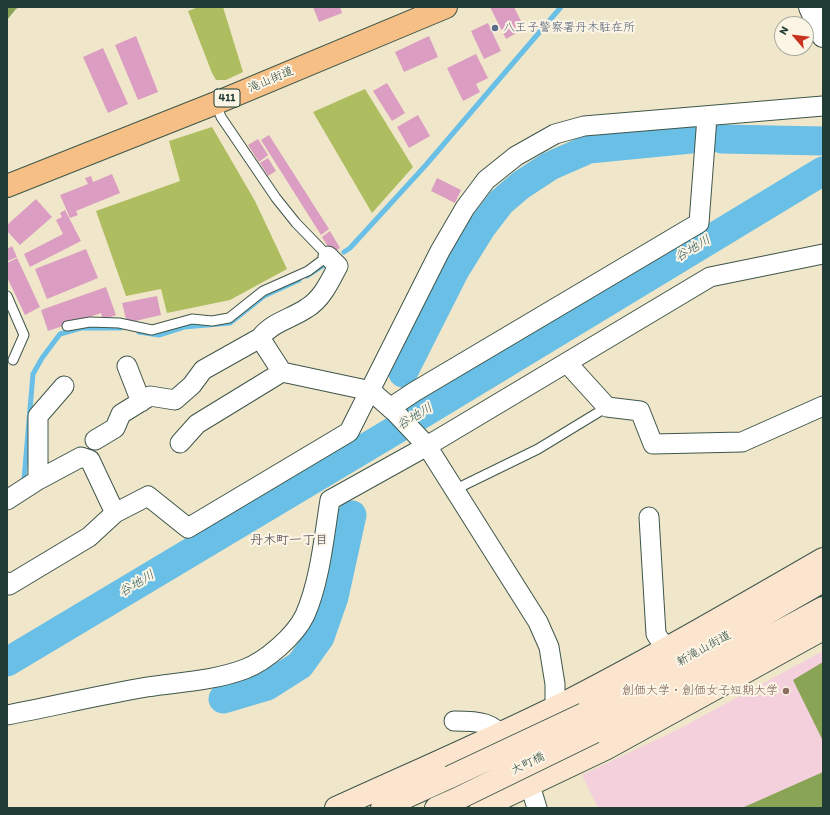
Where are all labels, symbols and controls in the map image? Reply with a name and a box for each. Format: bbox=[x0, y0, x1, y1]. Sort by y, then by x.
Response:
north arrow bbox=[774, 16, 814, 56]
place label: 八王子警察署丹木駐在所 bbox=[503, 21, 635, 35]
marker: 八王子警察署丹木駐在所 bbox=[490, 23, 500, 33]
text: N bbox=[776, 24, 791, 37]
street label: 滝山街道 bbox=[246, 64, 296, 96]
road number: 411 bbox=[214, 89, 240, 107]
water label: 谷地川 bbox=[672, 232, 714, 266]
water label: 谷地川 bbox=[394, 400, 436, 434]
district label: 丹木町一丁目 bbox=[250, 533, 328, 549]
water label: 谷地川 bbox=[116, 567, 158, 601]
street label: 新滝山街道 bbox=[674, 628, 734, 670]
place label: 創価大学・創価女子短期大学 bbox=[622, 684, 778, 698]
marker: 創価大学・創価女子短期大学 bbox=[781, 686, 791, 696]
street label: 大町橋 bbox=[509, 750, 547, 778]

